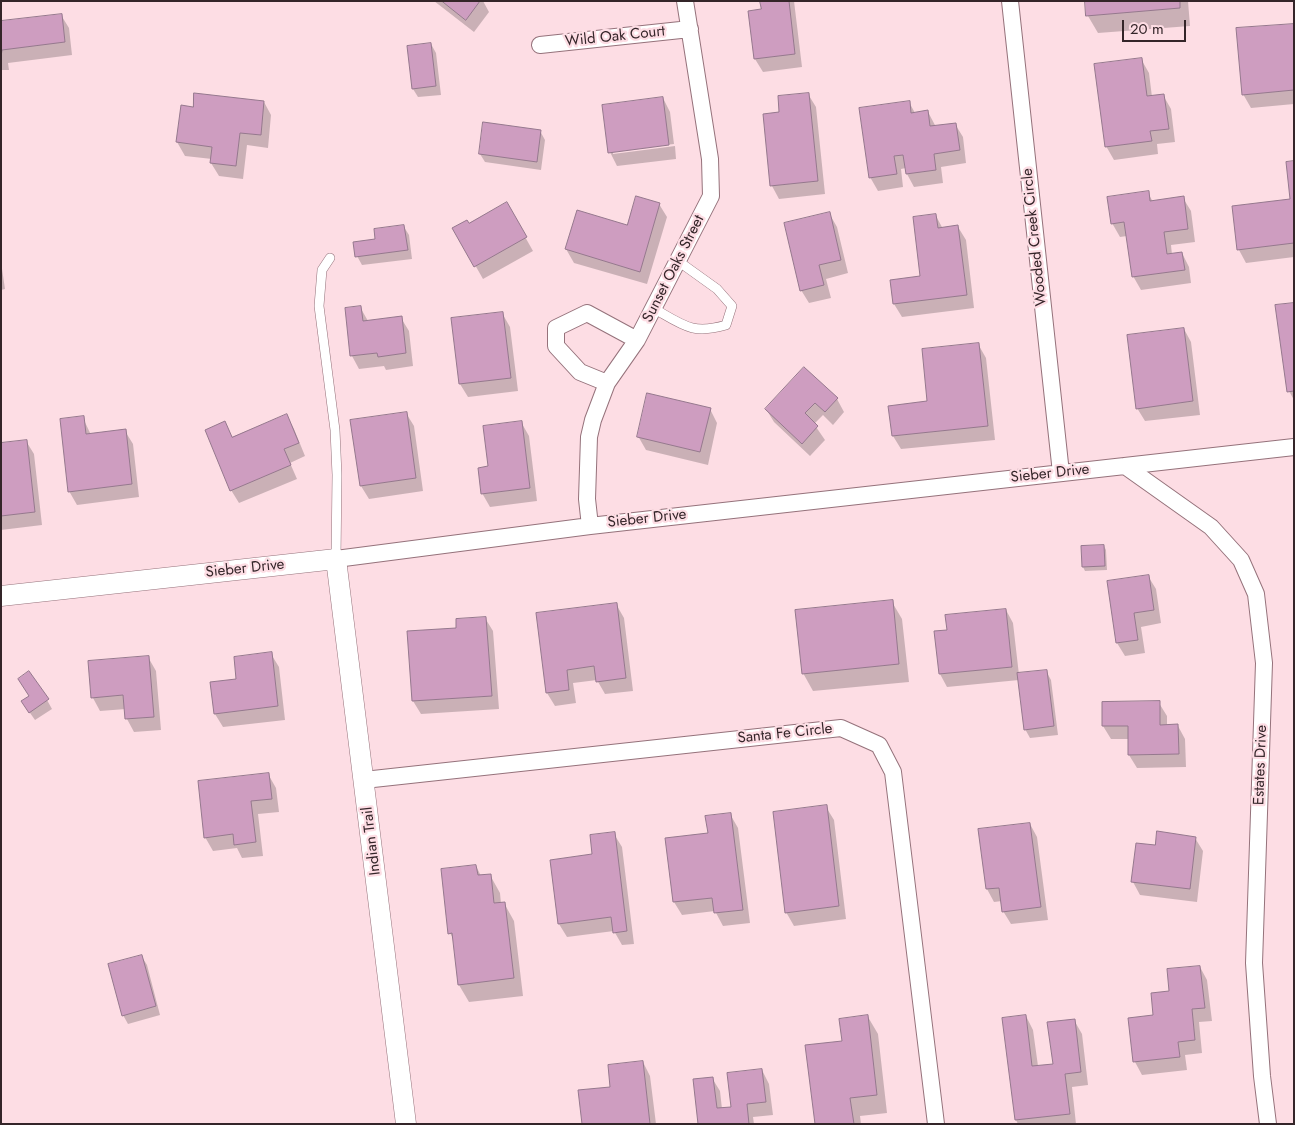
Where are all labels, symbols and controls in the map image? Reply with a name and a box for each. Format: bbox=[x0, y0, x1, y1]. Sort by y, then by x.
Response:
scale bar bbox=[1125, 10, 1189, 42]
text: 20 m bbox=[1130, 18, 1164, 40]
street label: Wild Oak Court bbox=[564, 23, 666, 51]
street label: Wooded Creek Circle bbox=[1019, 167, 1051, 307]
street label: Sunset Oaks Street bbox=[639, 212, 709, 326]
street label: Sieber Drive bbox=[1010, 461, 1090, 487]
street label: Sieber Drive bbox=[607, 506, 687, 532]
street label: Sieber Drive bbox=[205, 556, 285, 582]
street label: Santa Fe Circle bbox=[737, 720, 833, 748]
street label: Estates Drive bbox=[1251, 725, 1271, 805]
street label: Indian Trail bbox=[359, 806, 385, 876]

